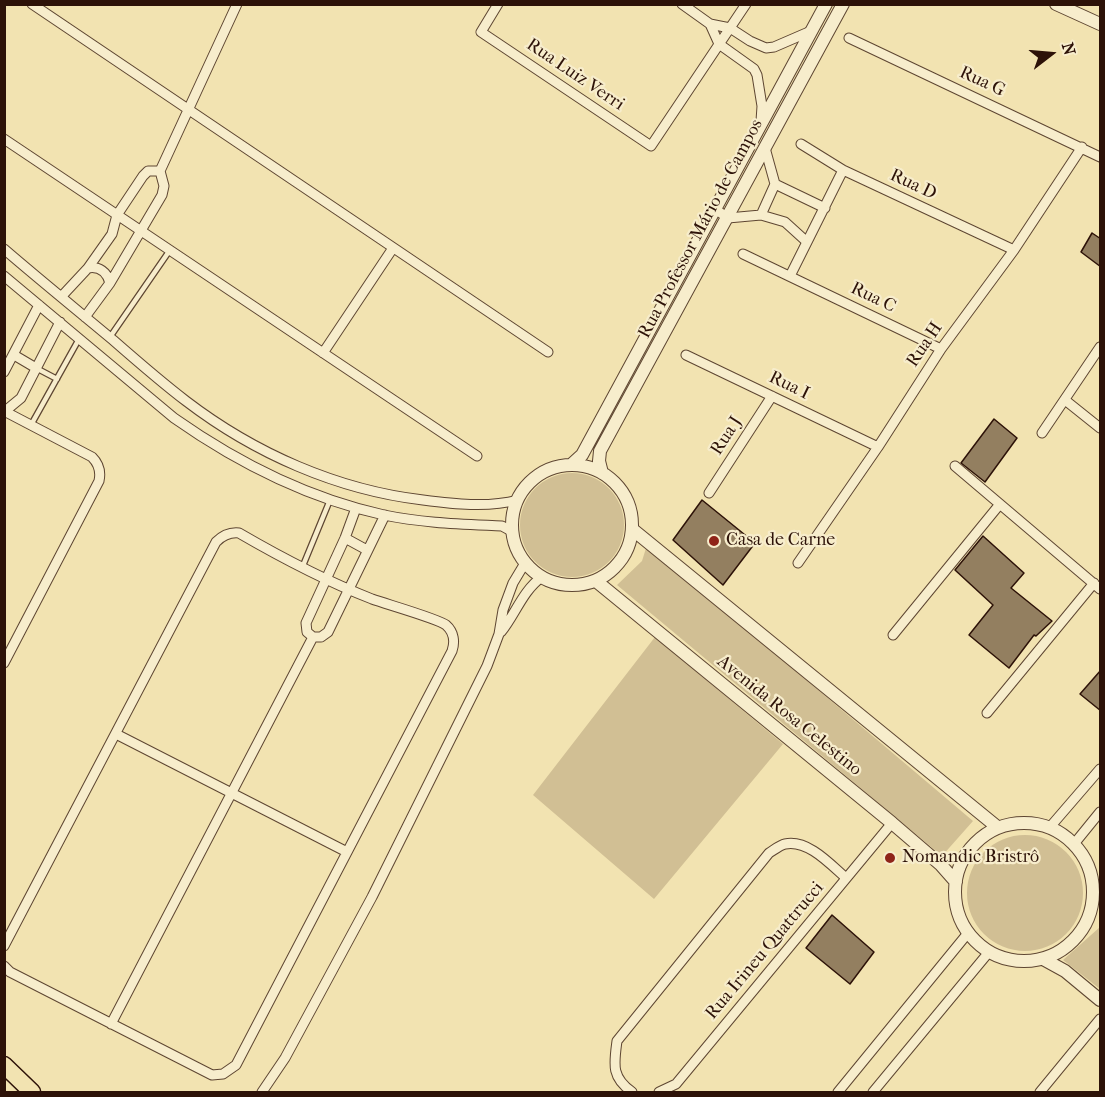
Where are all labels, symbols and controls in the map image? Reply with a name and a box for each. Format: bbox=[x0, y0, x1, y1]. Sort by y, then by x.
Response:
north arrow bbox=[1021, 24, 1081, 84]
street label: Rua Luiz Verri bbox=[522, 34, 628, 116]
text: N bbox=[1058, 40, 1080, 57]
street label: Rua G bbox=[956, 62, 1008, 102]
street label: Rua Professor Mário de Campos bbox=[634, 116, 768, 342]
street label: Rua D bbox=[886, 165, 940, 205]
street label: Rua C bbox=[847, 278, 899, 318]
street label: Rua H bbox=[902, 318, 948, 372]
street label: Rua I bbox=[765, 367, 813, 405]
street label: Rua J bbox=[707, 413, 747, 459]
place label: Casa de Carne bbox=[726, 530, 835, 552]
marker: Casa de Carne bbox=[707, 534, 721, 548]
street label: Avenida Rosa Celestino bbox=[712, 651, 866, 781]
place label: Nomandic Bristrô bbox=[902, 847, 1039, 869]
marker: Nomandic Bristrô bbox=[883, 851, 897, 865]
street label: Rua Irineu Quattrucci bbox=[701, 878, 829, 1024]

